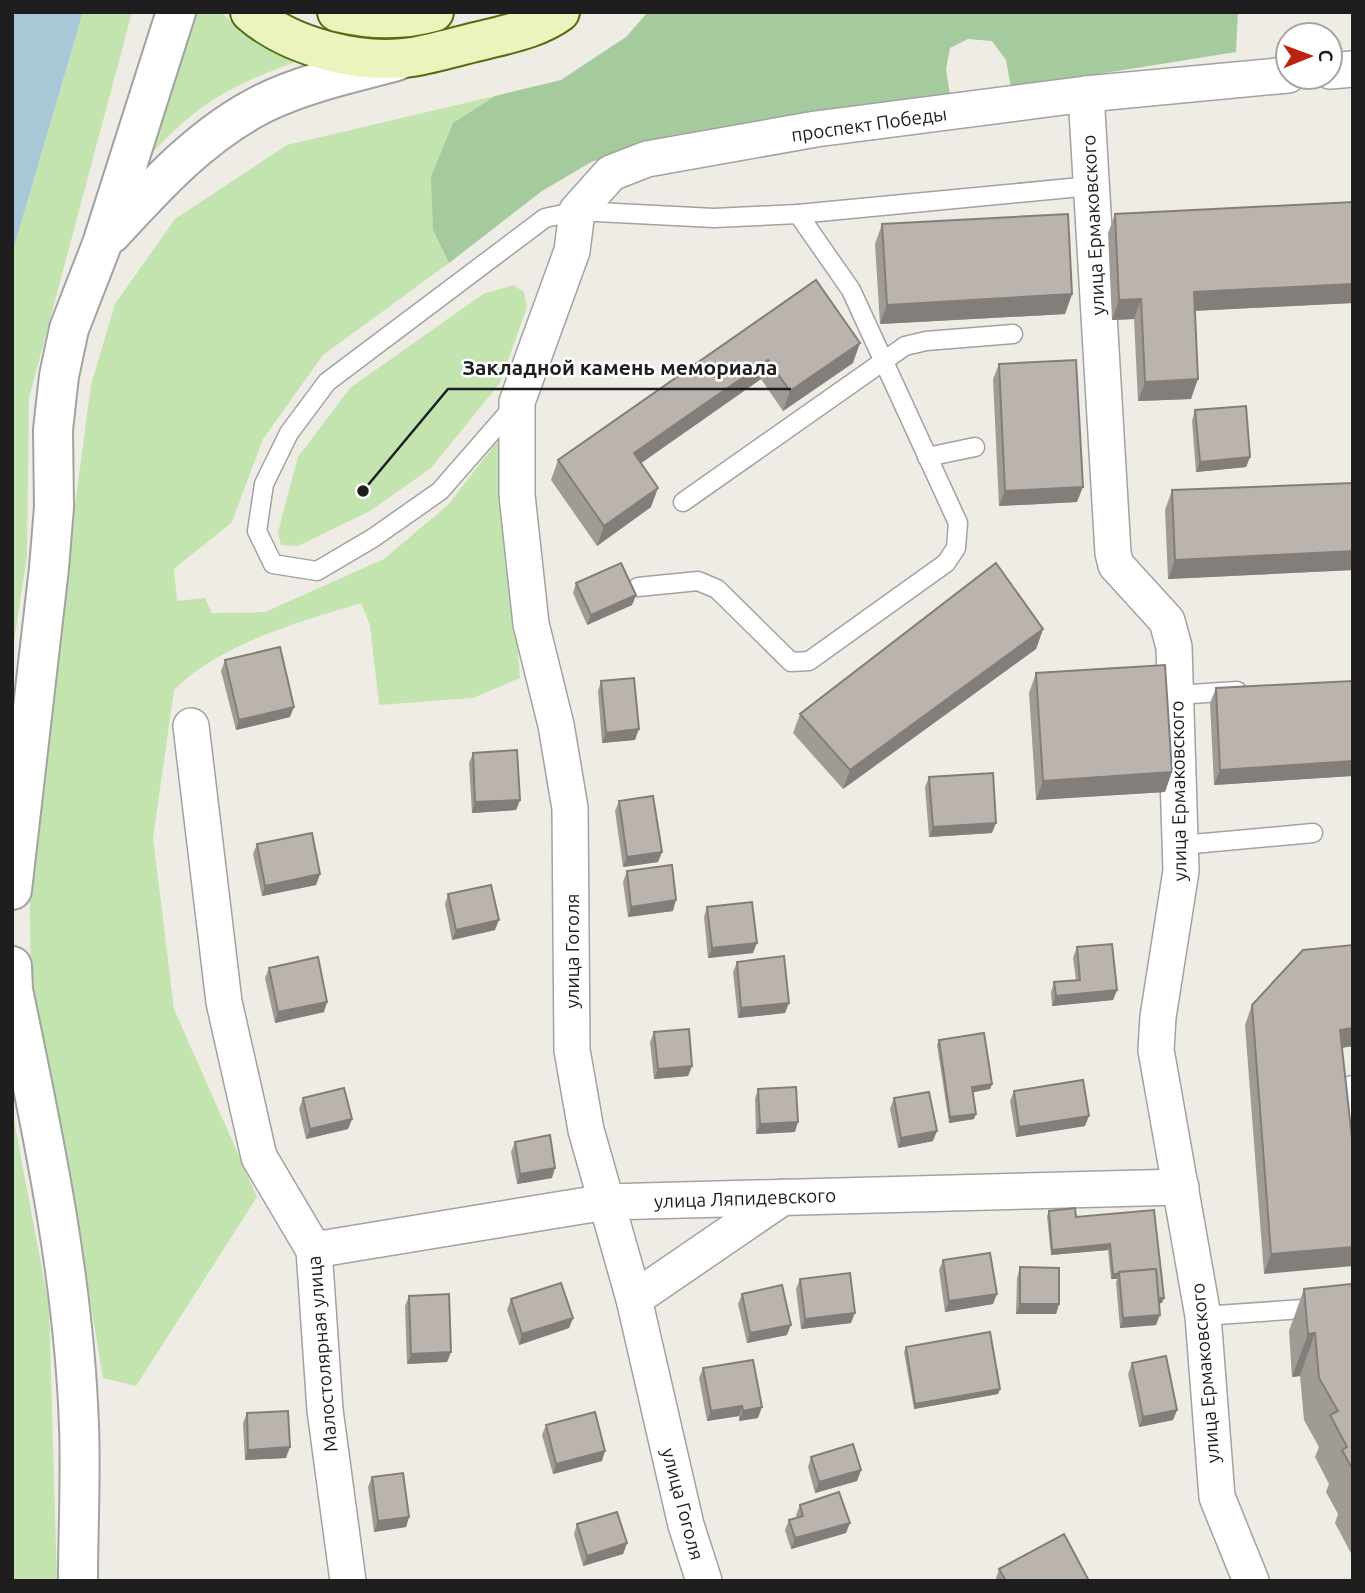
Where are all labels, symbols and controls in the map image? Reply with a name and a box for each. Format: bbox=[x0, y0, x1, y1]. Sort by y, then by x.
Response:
north arrow bbox=[1274, 21, 1344, 91]
text: С bbox=[1315, 49, 1337, 62]
street label: проспект Победы bbox=[790, 102, 948, 146]
street label: улица Ермаковского bbox=[1077, 134, 1109, 316]
callout: Закладной камень мемориала bbox=[448, 347, 791, 389]
text: Закладной камень мемориала bbox=[463, 355, 777, 379]
street label: улица Ермаковского bbox=[1165, 700, 1191, 882]
street label: улица Гоголя bbox=[561, 893, 583, 1009]
street label: улица Ляпидевского bbox=[654, 1184, 836, 1212]
street label: Малостолярная улица bbox=[302, 1255, 342, 1453]
street label: улица Ермаковского bbox=[1186, 1282, 1224, 1464]
street label: улица Гоголя bbox=[657, 1446, 709, 1562]

